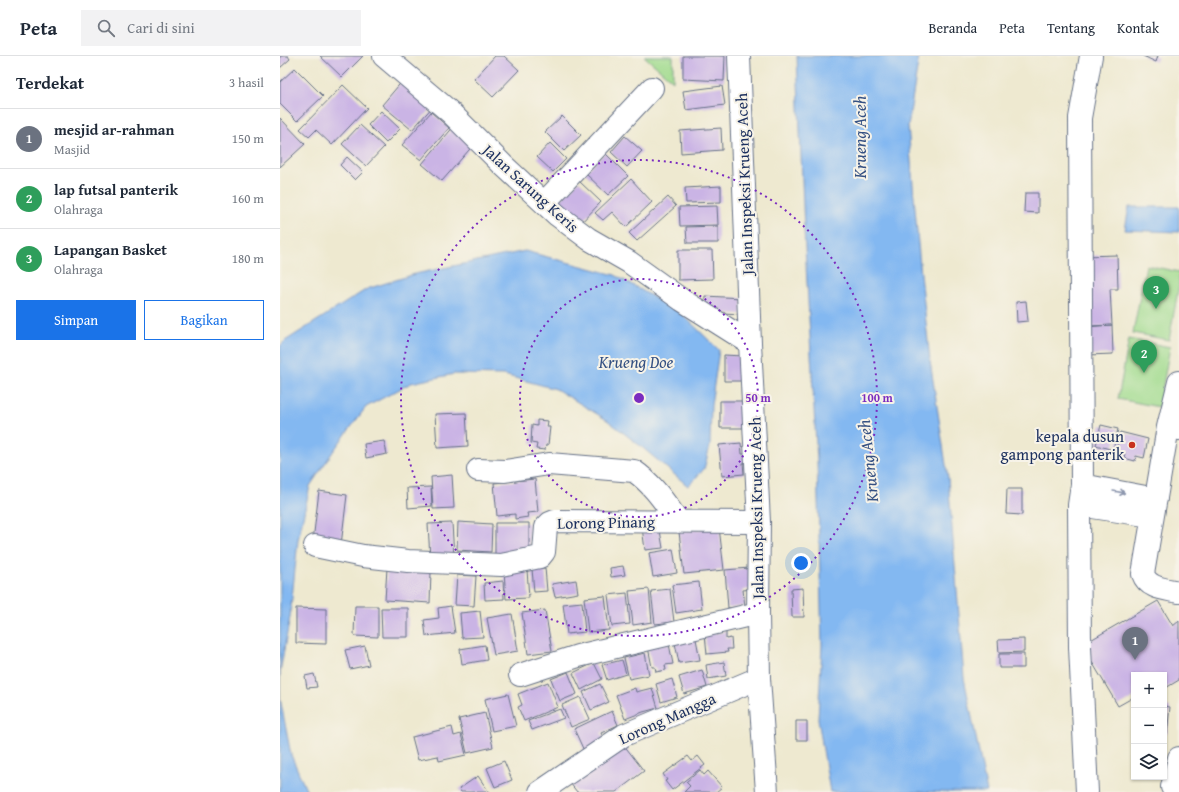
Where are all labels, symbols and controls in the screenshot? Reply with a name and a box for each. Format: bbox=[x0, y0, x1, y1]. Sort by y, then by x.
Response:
search box bbox=[81, 10, 361, 46]
text: Peta bbox=[20, 14, 57, 42]
icon: search bbox=[95, 17, 117, 39]
text: Cari di sini bbox=[127, 17, 195, 38]
text: Beranda bbox=[929, 18, 977, 38]
text: Peta bbox=[999, 18, 1025, 38]
text: Tentang bbox=[1047, 18, 1095, 38]
text: Kontak bbox=[1117, 18, 1159, 38]
text: Terdekat bbox=[16, 70, 84, 95]
text: 3 hasil bbox=[229, 73, 264, 92]
street label: Jalan Inspeksi Krueng Aceh bbox=[729, 93, 759, 277]
water label: Krueng Aceh bbox=[847, 95, 872, 179]
text: mesjid ar-rahman bbox=[54, 119, 174, 140]
text: 1 bbox=[26, 129, 32, 148]
text: 150 m bbox=[232, 129, 264, 148]
street label: Jalan Sarung Keris bbox=[476, 137, 585, 238]
text: Masjid bbox=[54, 140, 90, 159]
text: lap futsal panterik bbox=[54, 179, 178, 200]
text: 2 bbox=[26, 189, 32, 208]
text: 160 m bbox=[232, 189, 264, 208]
text: Olahraga bbox=[54, 200, 103, 219]
text: Lapangan Basket bbox=[54, 239, 167, 260]
text: 3 bbox=[26, 249, 32, 268]
text: 180 m bbox=[232, 249, 264, 268]
text: Olahraga bbox=[54, 260, 103, 279]
pin: 3 bbox=[1143, 276, 1169, 309]
button: Simpan bbox=[16, 300, 136, 340]
button: Bagikan bbox=[144, 300, 264, 340]
pin: 2 bbox=[1131, 340, 1157, 373]
water label: Krueng Doe bbox=[598, 349, 673, 374]
text: 50 m bbox=[745, 389, 771, 406]
text: 100 m bbox=[861, 389, 894, 406]
centre of rings bbox=[632, 391, 646, 405]
street label: Jalan Inspeksi Krueng Aceh bbox=[742, 417, 770, 601]
water label: Krueng Aceh bbox=[851, 418, 884, 505]
place label: kepala dusun gampong panterik bbox=[1001, 424, 1125, 466]
marker: kepala dusun gampong panterik bbox=[1127, 440, 1137, 450]
one-way arrow bbox=[1112, 488, 1125, 496]
street label: Lorong Pinang bbox=[557, 509, 655, 535]
your location bbox=[791, 553, 811, 573]
pin: 1 bbox=[1122, 627, 1148, 660]
map controls bbox=[1131, 672, 1167, 780]
button: + bbox=[1131, 672, 1167, 708]
street label: Lorong Mangga bbox=[615, 686, 720, 750]
button: − bbox=[1131, 708, 1167, 744]
button: layers bbox=[1131, 744, 1167, 780]

